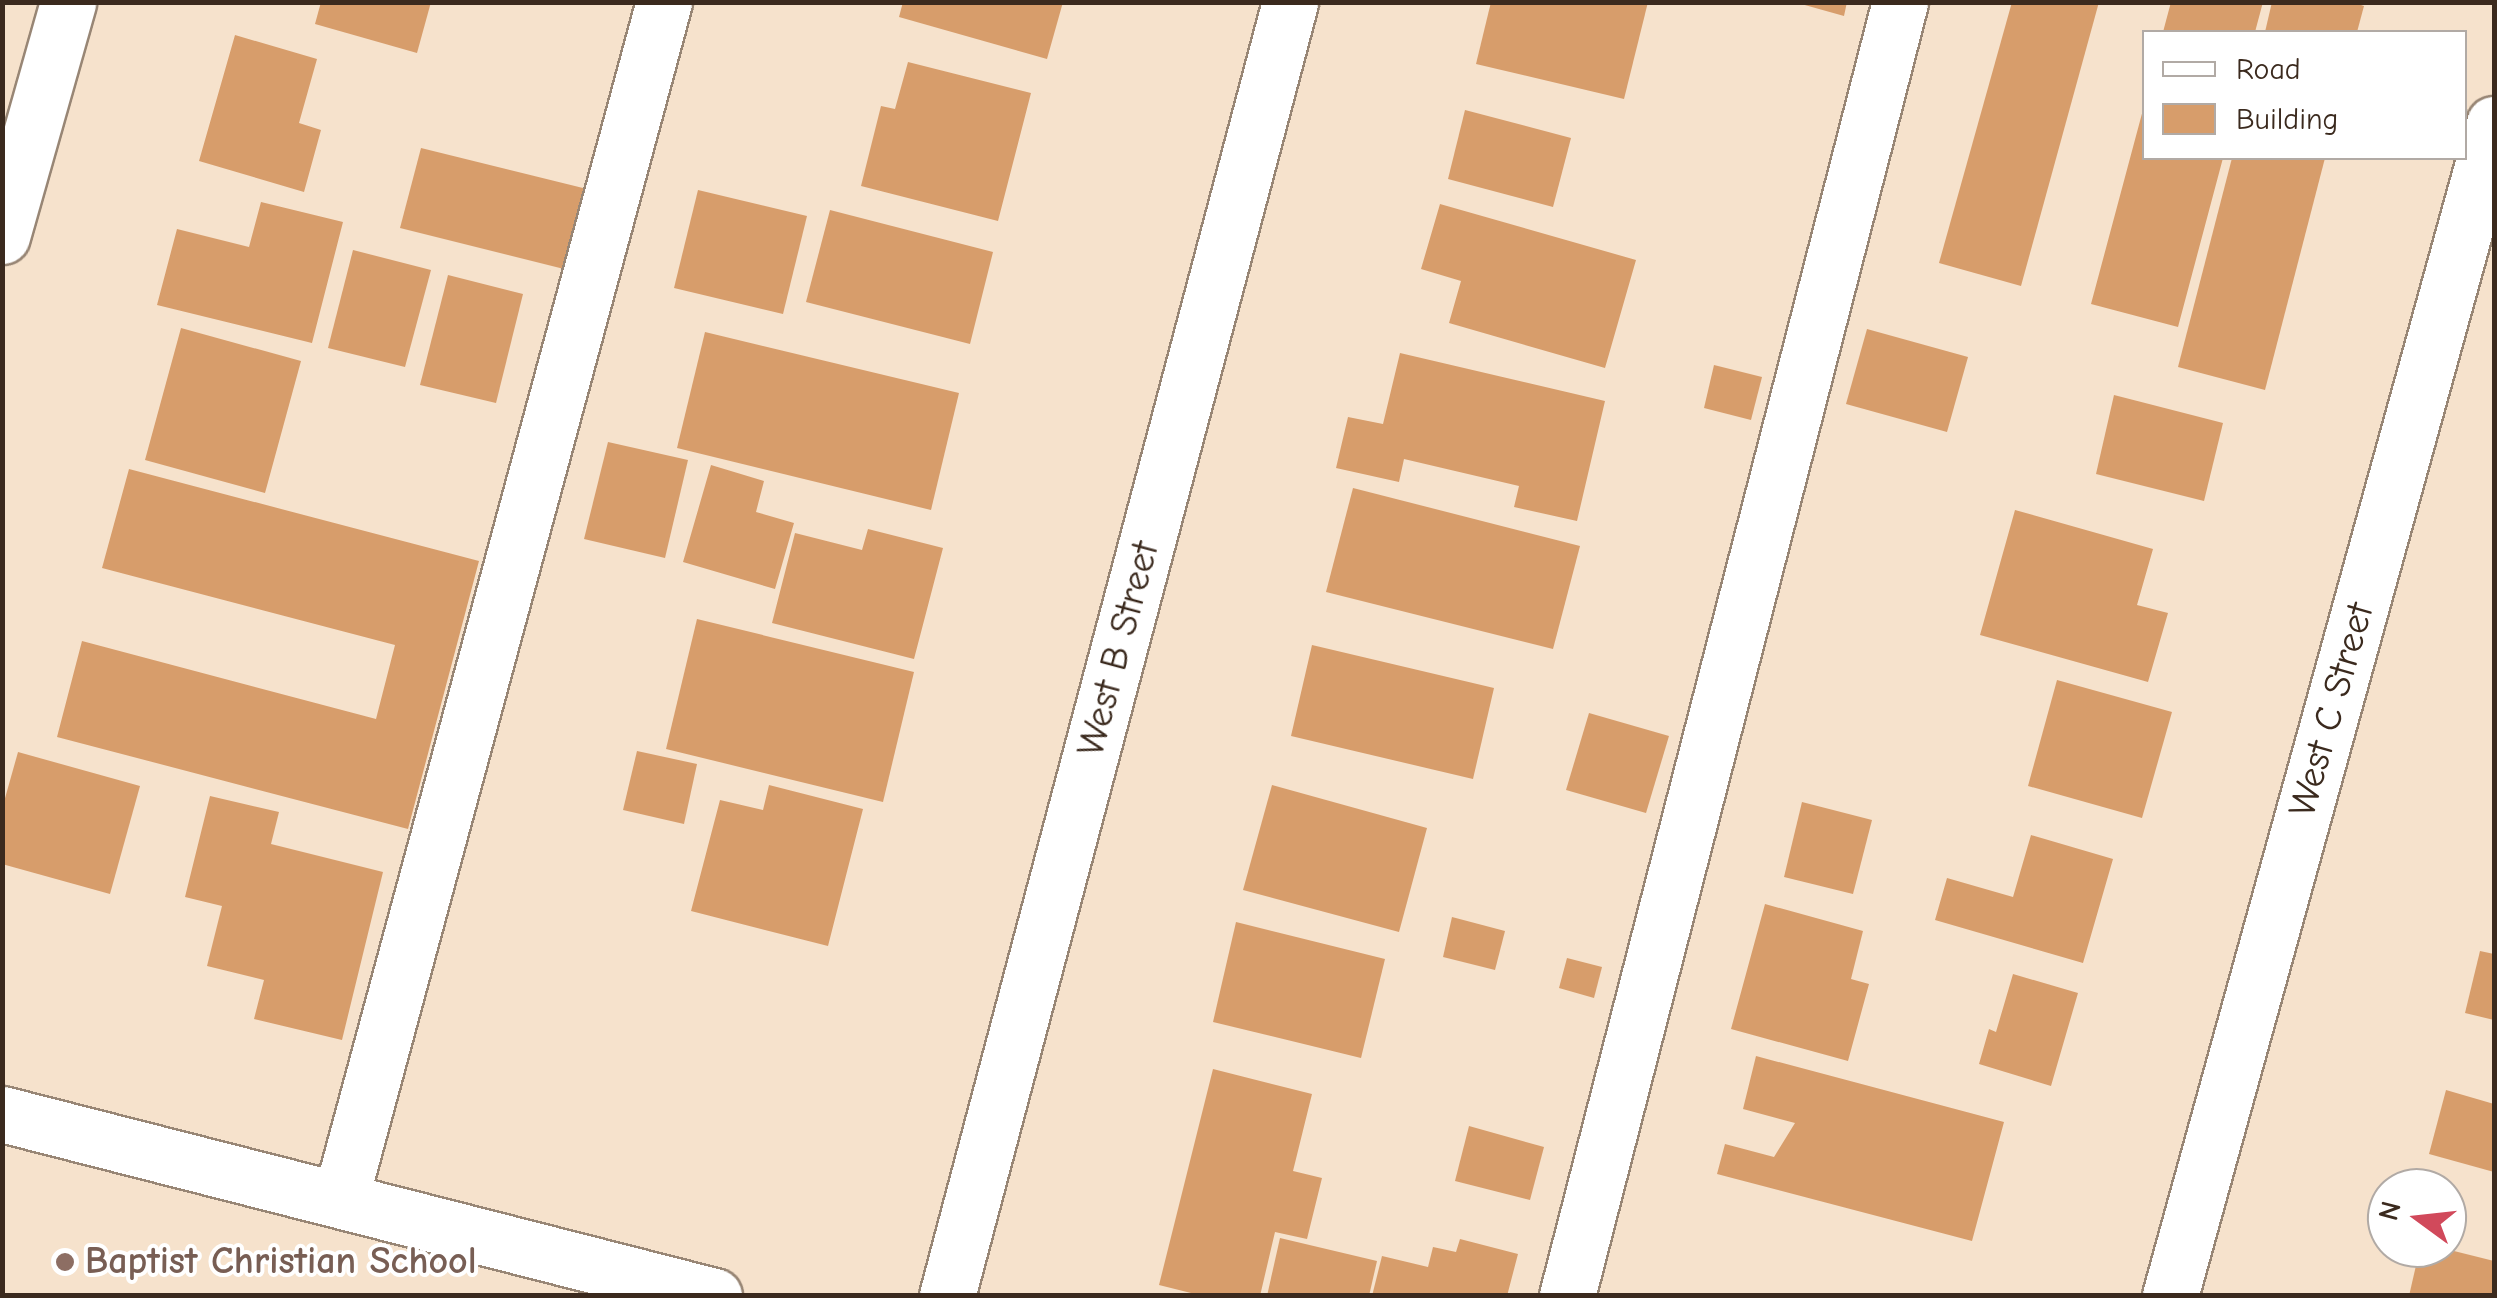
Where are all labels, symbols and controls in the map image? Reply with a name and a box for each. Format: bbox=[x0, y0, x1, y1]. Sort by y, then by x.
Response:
legend bbox=[2142, 30, 2467, 160]
text: Road bbox=[2236, 52, 2301, 87]
text: Building bbox=[2236, 102, 2339, 137]
street label: West B Street bbox=[1068, 537, 1170, 761]
street label: West C Street bbox=[2280, 598, 2384, 822]
north arrow bbox=[2367, 1168, 2467, 1268]
text: N bbox=[2372, 1198, 2408, 1224]
place label: Baptist Christian School bbox=[85, 1239, 477, 1285]
marker: Baptist Christian School bbox=[54, 1251, 76, 1273]

